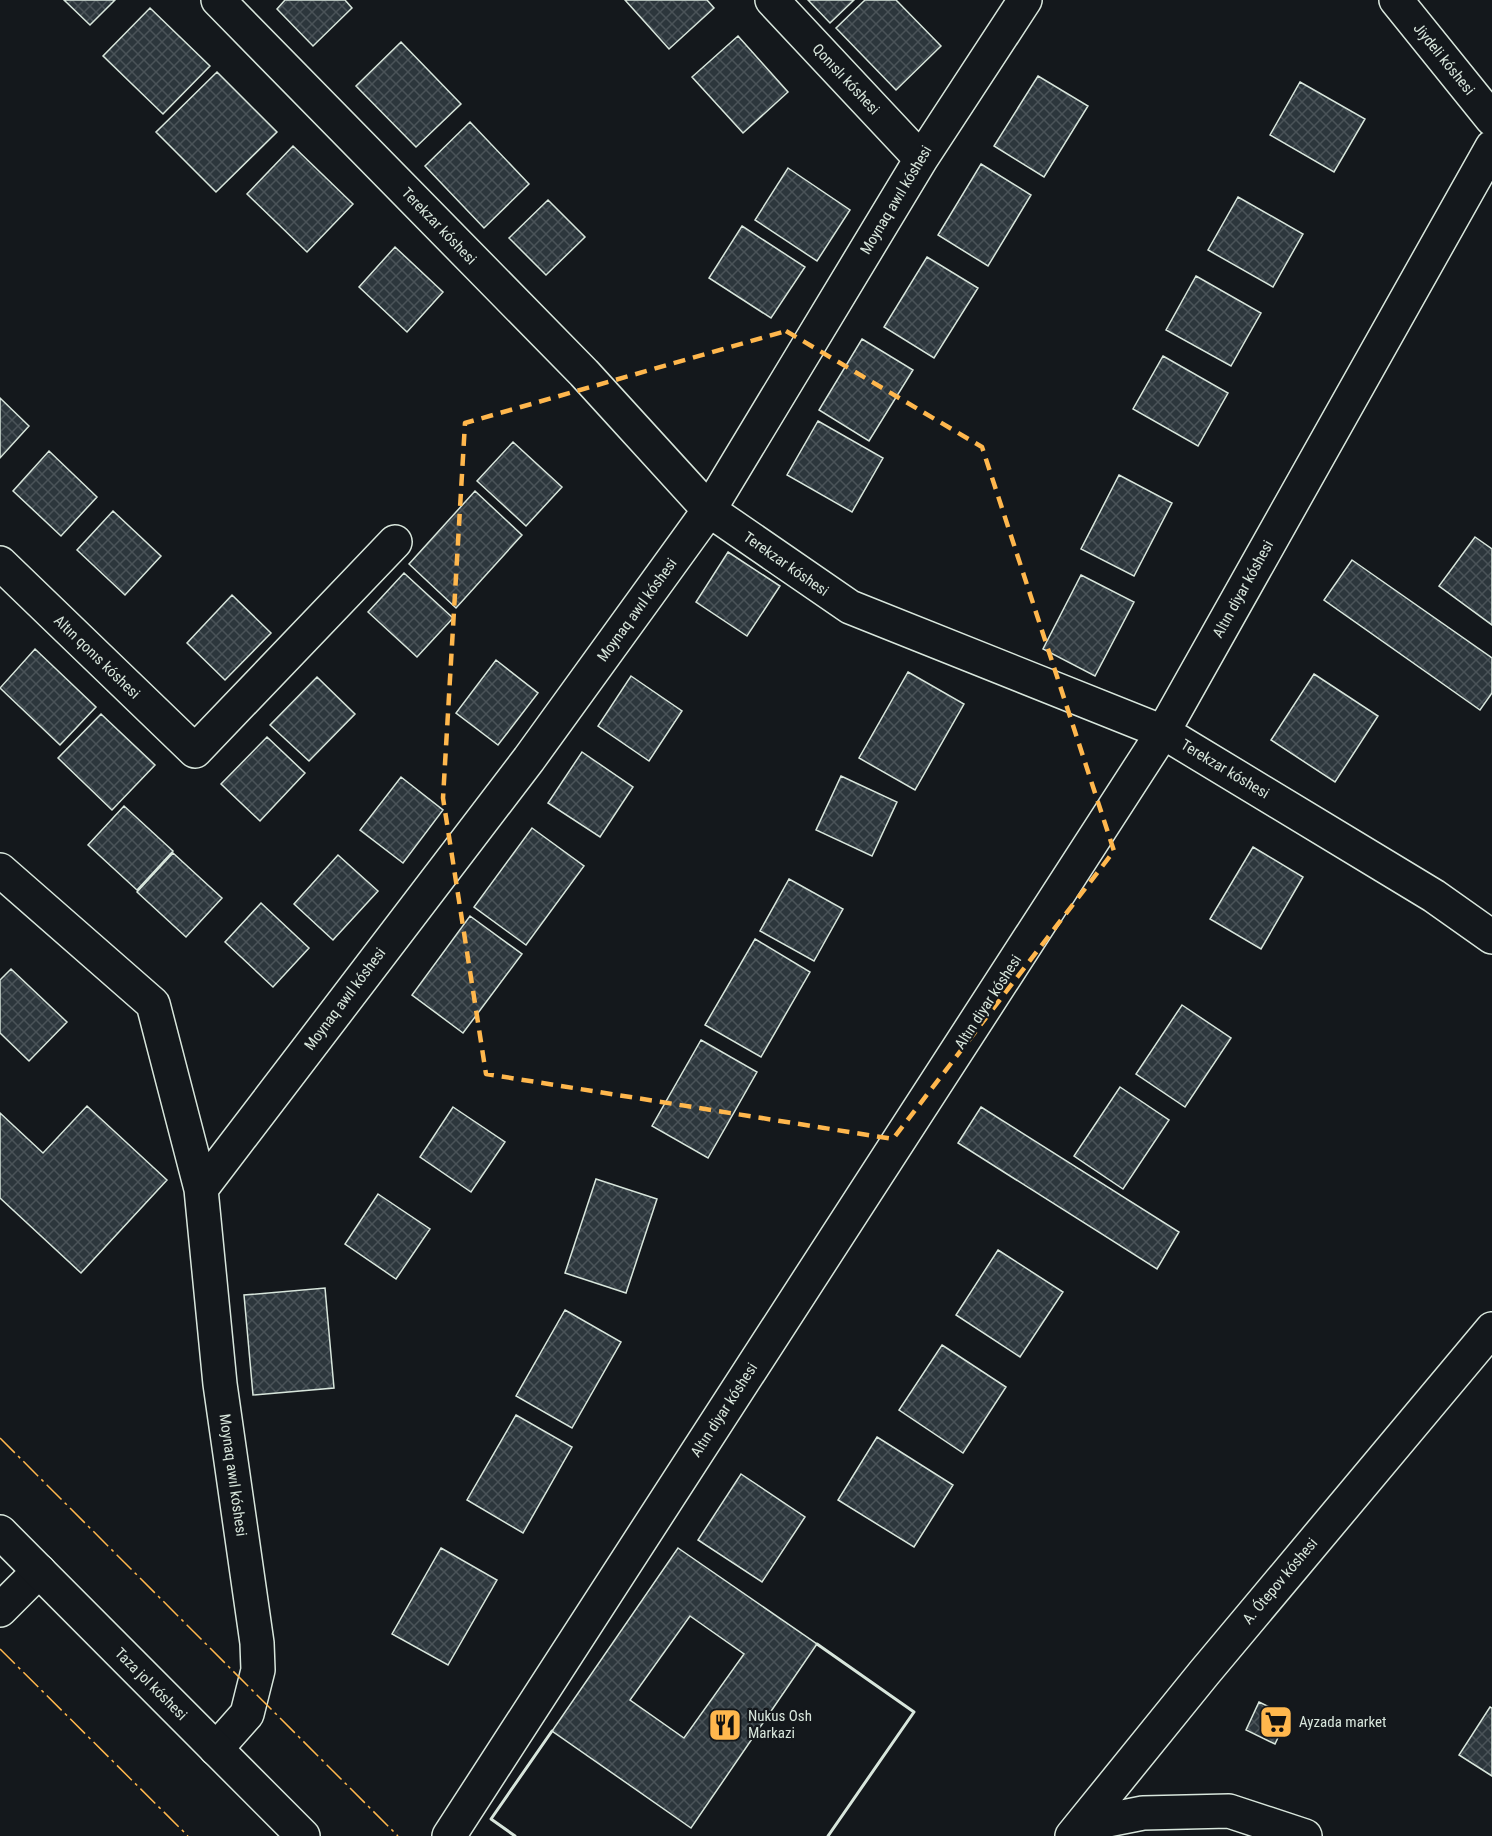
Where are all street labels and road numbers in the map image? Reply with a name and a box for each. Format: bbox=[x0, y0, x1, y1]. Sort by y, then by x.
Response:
street label: Jiydeli kóshesi bbox=[1410, 19, 1478, 99]
street label: Qonıslı kóshesi bbox=[809, 40, 883, 118]
street label: Moynaq awıl kóshesi bbox=[856, 142, 936, 258]
street label: Terekzar kóshesi bbox=[398, 184, 480, 268]
street label: Terekzar kóshesi bbox=[740, 528, 832, 600]
street label: Altın diyar kóshesi bbox=[1209, 537, 1277, 641]
street label: Moynaq awıl kóshesi bbox=[593, 555, 681, 665]
street label: Altın qonıs kóshesi bbox=[50, 611, 144, 703]
street label: Terekzar kóshesi bbox=[1178, 736, 1272, 802]
street label: Moynaq awıl kóshesi bbox=[301, 944, 389, 1054]
street label: Altın diyar kóshesi bbox=[951, 952, 1025, 1052]
street label: Altın diyar kóshesi bbox=[687, 1360, 761, 1460]
street label: Moynaq awıl kóshesi bbox=[215, 1413, 251, 1537]
street label: A. Ótepov kóshesi bbox=[1239, 1534, 1321, 1628]
street label: Taza jol kóshesi bbox=[111, 1644, 191, 1724]

